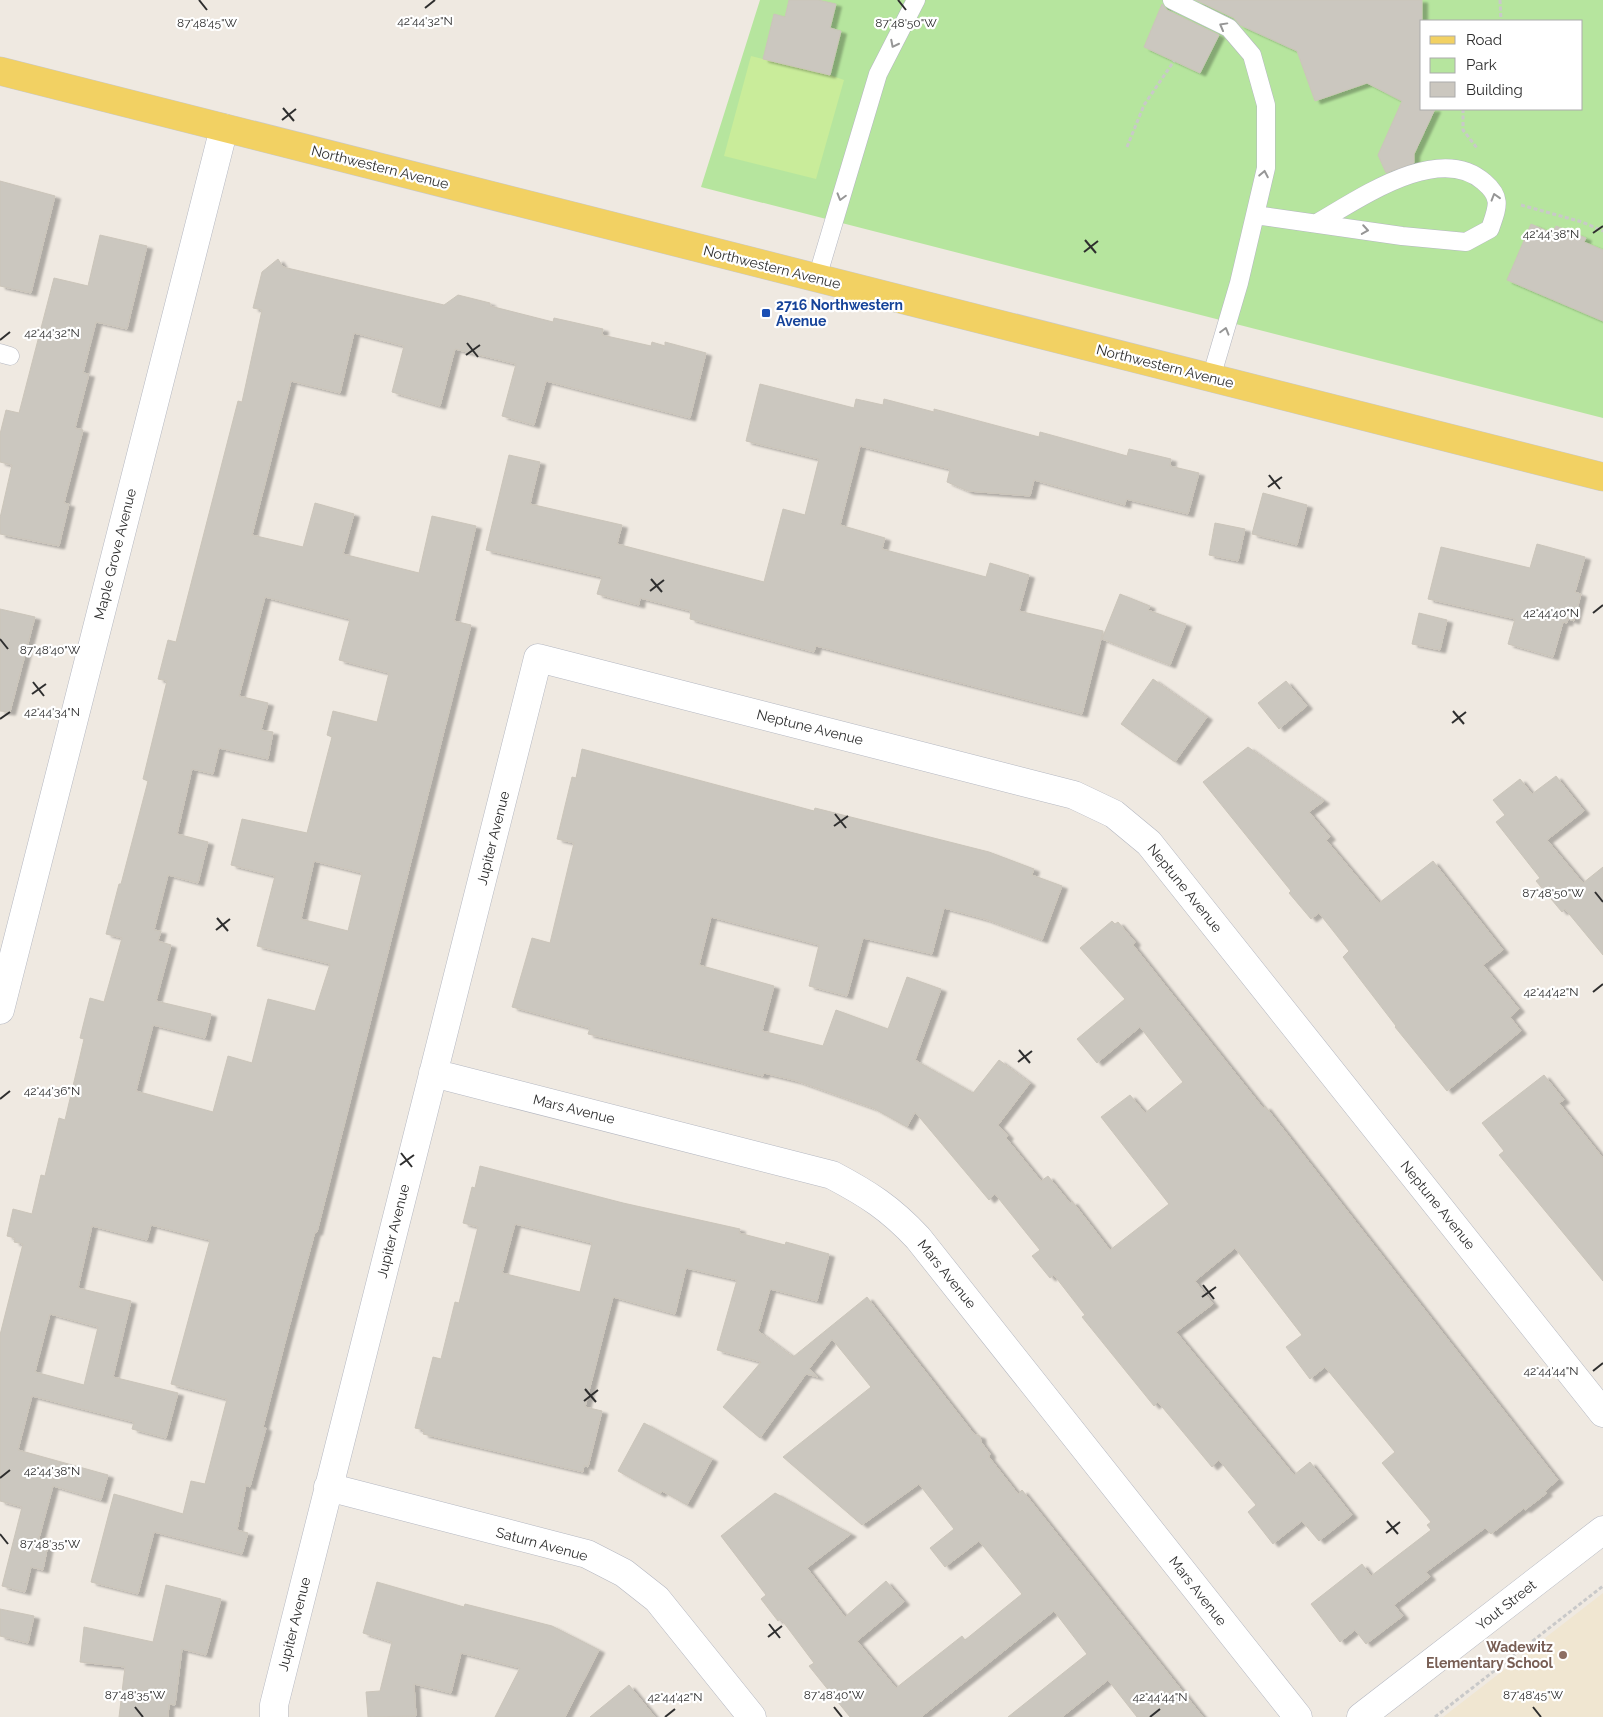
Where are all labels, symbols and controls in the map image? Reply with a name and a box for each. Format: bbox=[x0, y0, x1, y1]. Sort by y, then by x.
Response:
text: 42°44'32"N bbox=[397, 14, 453, 28]
text: 87°48'45"W bbox=[177, 16, 237, 30]
text: 87°48'50"W bbox=[875, 16, 937, 30]
legend bbox=[1420, 20, 1583, 110]
one-way arrow bbox=[1220, 22, 1229, 32]
text: Road bbox=[1466, 31, 1502, 49]
one-way arrow bbox=[890, 38, 900, 47]
text: Park bbox=[1466, 56, 1497, 74]
text: Building bbox=[1466, 81, 1523, 99]
street label: Northwestern Avenue bbox=[310, 142, 450, 192]
one-way arrow bbox=[1259, 169, 1269, 178]
one-way arrow bbox=[836, 192, 846, 200]
one-way arrow bbox=[1491, 193, 1501, 202]
one-way arrow bbox=[1361, 225, 1369, 235]
text: 42°44'38"N bbox=[1523, 227, 1579, 241]
street label: Northwestern Avenue bbox=[702, 242, 842, 292]
place label: 2716 Northwestern Avenue bbox=[776, 297, 903, 329]
marker: 2716 Northwestern Avenue bbox=[760, 307, 772, 319]
text: 42°44'32"N bbox=[24, 326, 80, 340]
one-way arrow bbox=[1220, 328, 1230, 336]
street label: Northwestern Avenue bbox=[1095, 341, 1235, 391]
street label: Maple Grove Avenue bbox=[91, 487, 139, 621]
text: 42°44'40"N bbox=[1523, 606, 1579, 620]
text: 87°48'40"W bbox=[20, 643, 81, 657]
text: 42°44'34"N bbox=[24, 705, 80, 719]
street label: Neptune Avenue bbox=[755, 706, 865, 748]
street label: Jupiter Avenue bbox=[474, 789, 512, 887]
street label: Neptune Avenue bbox=[1144, 841, 1226, 935]
text: 87°48'50"W bbox=[1522, 886, 1584, 900]
text: 42°44'42"N bbox=[1524, 985, 1578, 999]
text: 42°44'36"N bbox=[24, 1084, 80, 1098]
street label: Mars Avenue bbox=[531, 1091, 617, 1127]
street label: Neptune Avenue bbox=[1397, 1158, 1479, 1252]
street label: Jupiter Avenue bbox=[374, 1182, 412, 1280]
street label: Mars Avenue bbox=[914, 1236, 980, 1312]
text: 42°44'44"N bbox=[1523, 1364, 1579, 1378]
text: 42°44'38"N bbox=[24, 1464, 80, 1478]
street label: Saturn Avenue bbox=[494, 1524, 590, 1564]
text: 87°48'35"W bbox=[20, 1537, 81, 1551]
street label: Mars Avenue bbox=[1166, 1553, 1230, 1629]
street label: Jupiter Avenue bbox=[275, 1575, 313, 1673]
street label: Yout Street bbox=[1473, 1576, 1539, 1633]
place label: Wadewitz Elementary School bbox=[1426, 1639, 1554, 1671]
marker: Wadewitz Elementary School bbox=[1557, 1649, 1569, 1661]
text: 87°48'35"W bbox=[105, 1688, 166, 1702]
text: 87°48'40"W bbox=[804, 1688, 865, 1702]
text: 87°48'45"W bbox=[1503, 1688, 1563, 1702]
text: 42°44'42"N bbox=[648, 1690, 702, 1704]
text: 42°44'44"N bbox=[1132, 1690, 1188, 1704]

